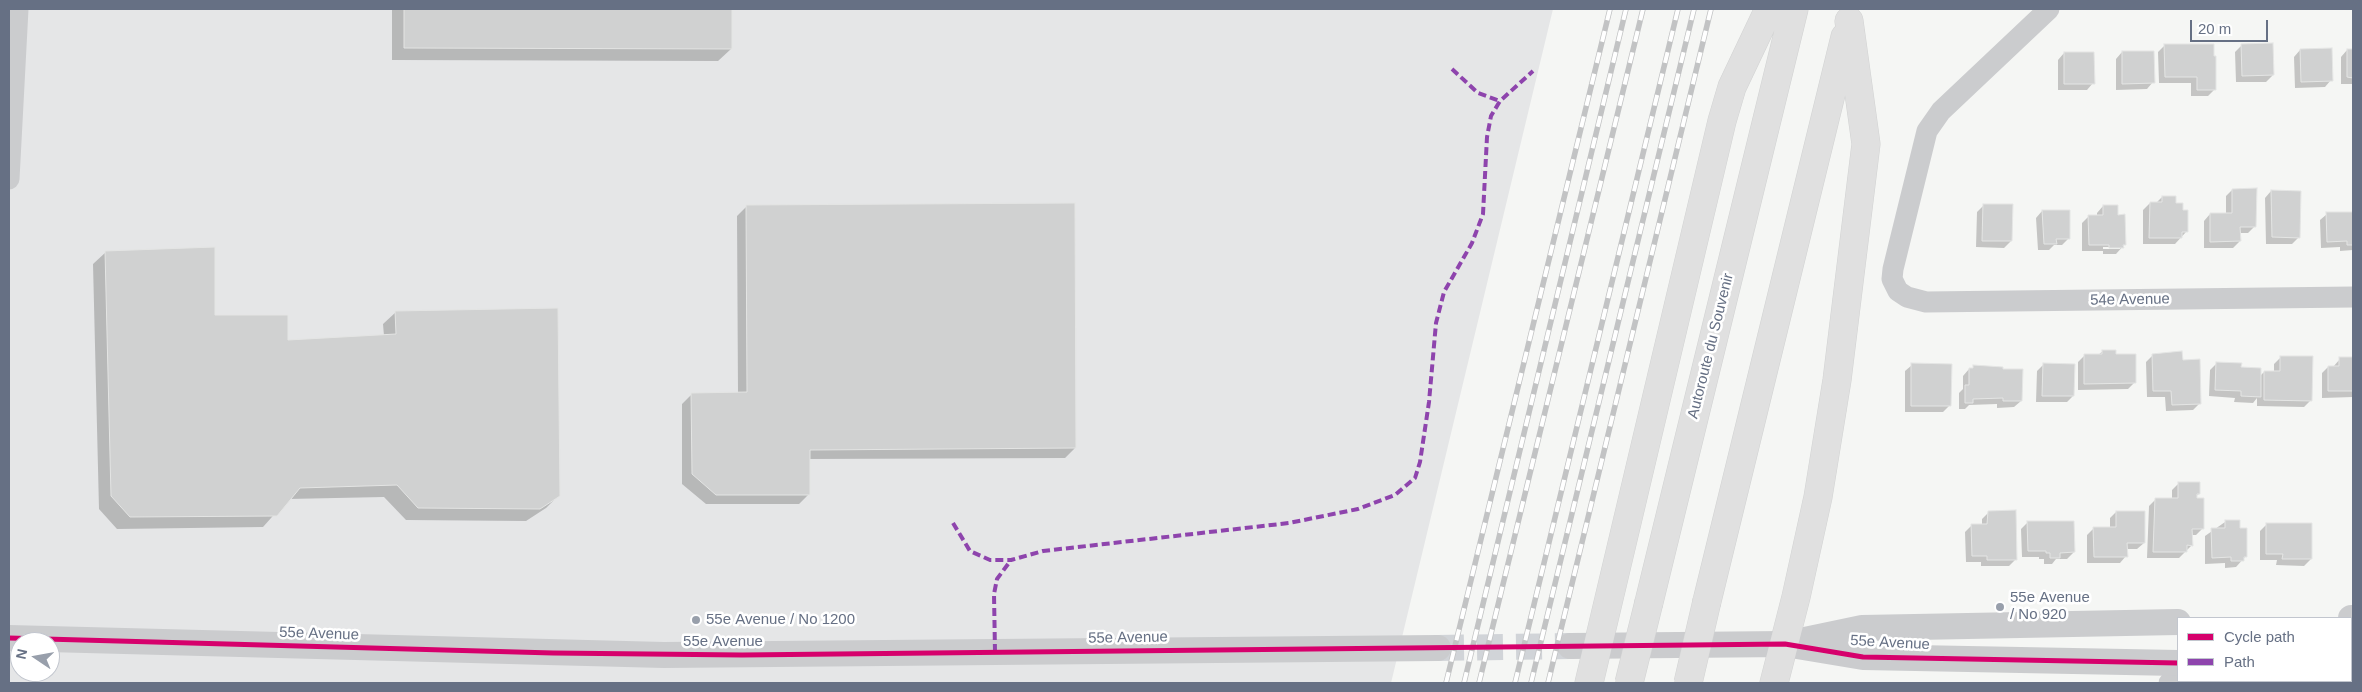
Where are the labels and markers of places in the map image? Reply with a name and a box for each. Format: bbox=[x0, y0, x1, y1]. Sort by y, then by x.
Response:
place label: 55e Avenue / No 920 bbox=[2010, 589, 2090, 624]
marker: 55e Avenue / No 920 bbox=[1994, 601, 2006, 613]
place label: 55e Avenue / No 1200 bbox=[706, 611, 855, 629]
marker: 55e Avenue / No 1200 bbox=[690, 614, 702, 626]

